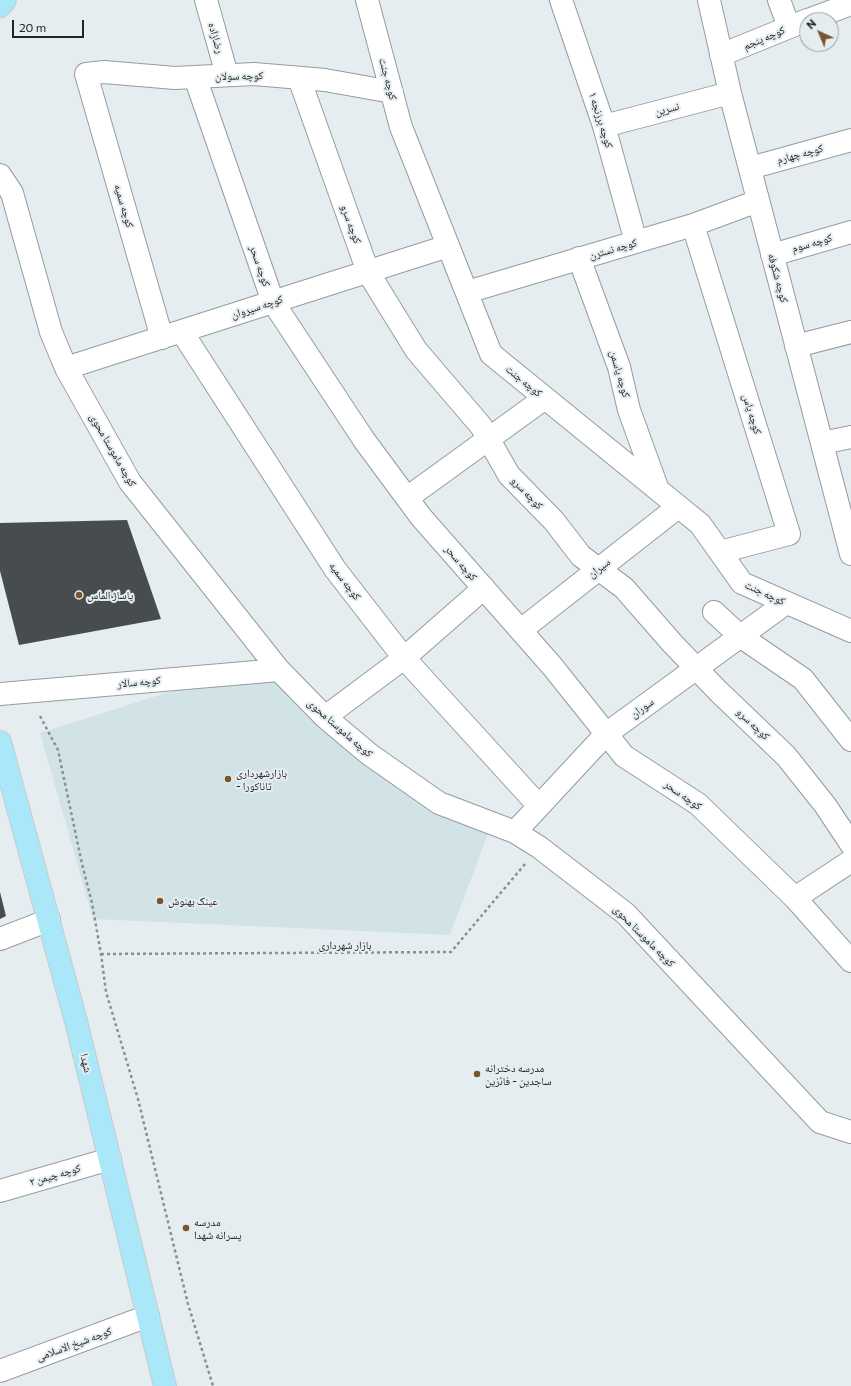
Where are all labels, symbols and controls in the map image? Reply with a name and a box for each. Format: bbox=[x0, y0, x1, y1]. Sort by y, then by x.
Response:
scale bar bbox=[14, 12, 86, 38]
north arrow bbox=[799, 12, 839, 52]
text: N bbox=[804, 16, 818, 31]
text: 20 m bbox=[19, 20, 46, 34]
street label: رضازاده bbox=[205, 21, 227, 55]
street label: کوچه پنجم bbox=[741, 23, 787, 53]
street label: کوچه جنت bbox=[376, 57, 400, 101]
street label: کوچه سولان bbox=[215, 69, 263, 83]
street label: کوچه برزنجه ۱ bbox=[586, 90, 616, 150]
street label: نسرین bbox=[653, 99, 681, 119]
street label: کوچه چهارم bbox=[775, 141, 825, 167]
street label: کوچه سمیه bbox=[112, 183, 136, 229]
street label: کوچه سرو bbox=[338, 203, 364, 245]
street label: کوچه سوم bbox=[790, 231, 834, 255]
street label: کوچه نسترن bbox=[588, 236, 638, 262]
street label: کوچه سحر bbox=[247, 244, 273, 288]
street label: کوچه شکوفه bbox=[765, 252, 791, 304]
street label: کوچه سیروان bbox=[229, 292, 285, 322]
street label: کوچه یاسمن bbox=[607, 349, 633, 399]
street label: کوچه جنت bbox=[503, 362, 545, 400]
street label: کوچه یاس bbox=[740, 392, 764, 436]
street label: کوچه ماموستا محوی bbox=[87, 411, 139, 489]
street label: کوچه سرو bbox=[508, 474, 546, 512]
street label: کوچه سحر bbox=[442, 543, 480, 583]
street label: سیران bbox=[585, 555, 613, 581]
street label: کوچه سمیه bbox=[326, 559, 364, 603]
street label: کوچه جنت bbox=[743, 578, 787, 608]
place label: پاساژ الماس bbox=[87, 588, 133, 602]
marker: پاساژ الماس bbox=[74, 590, 84, 600]
street label: کوچه سالار bbox=[117, 674, 161, 690]
street label: سوران bbox=[628, 695, 656, 721]
street label: کوچه ماموستا محوی bbox=[305, 696, 375, 760]
street label: کوچه سرو bbox=[734, 705, 772, 743]
place label: بازارشهرداری - تاناکورا bbox=[236, 766, 287, 792]
marker: بازارشهرداری - تاناکورا bbox=[223, 774, 233, 784]
street label: کوچه سحر bbox=[662, 777, 704, 813]
place label: عینک بهنوش bbox=[168, 894, 218, 908]
marker: عینک بهنوش bbox=[155, 896, 165, 906]
street label: کوچه ماموستا محوی bbox=[610, 902, 678, 970]
street label: بازار شهرداری bbox=[318, 938, 372, 952]
street label: شهدا bbox=[77, 1052, 95, 1074]
place label: مدرسه دخترانه ساجدین - فائزین bbox=[485, 1061, 551, 1087]
marker: مدرسه دخترانه ساجدین - فائزین bbox=[472, 1069, 482, 1079]
street label: کوچه چیمن ۲ bbox=[28, 1161, 82, 1189]
place label: مدرسه پسرانه شهدا bbox=[194, 1215, 241, 1241]
marker: مدرسه پسرانه شهدا bbox=[181, 1223, 191, 1233]
street label: کوچه شیخ الاسلامی bbox=[35, 1324, 113, 1364]

